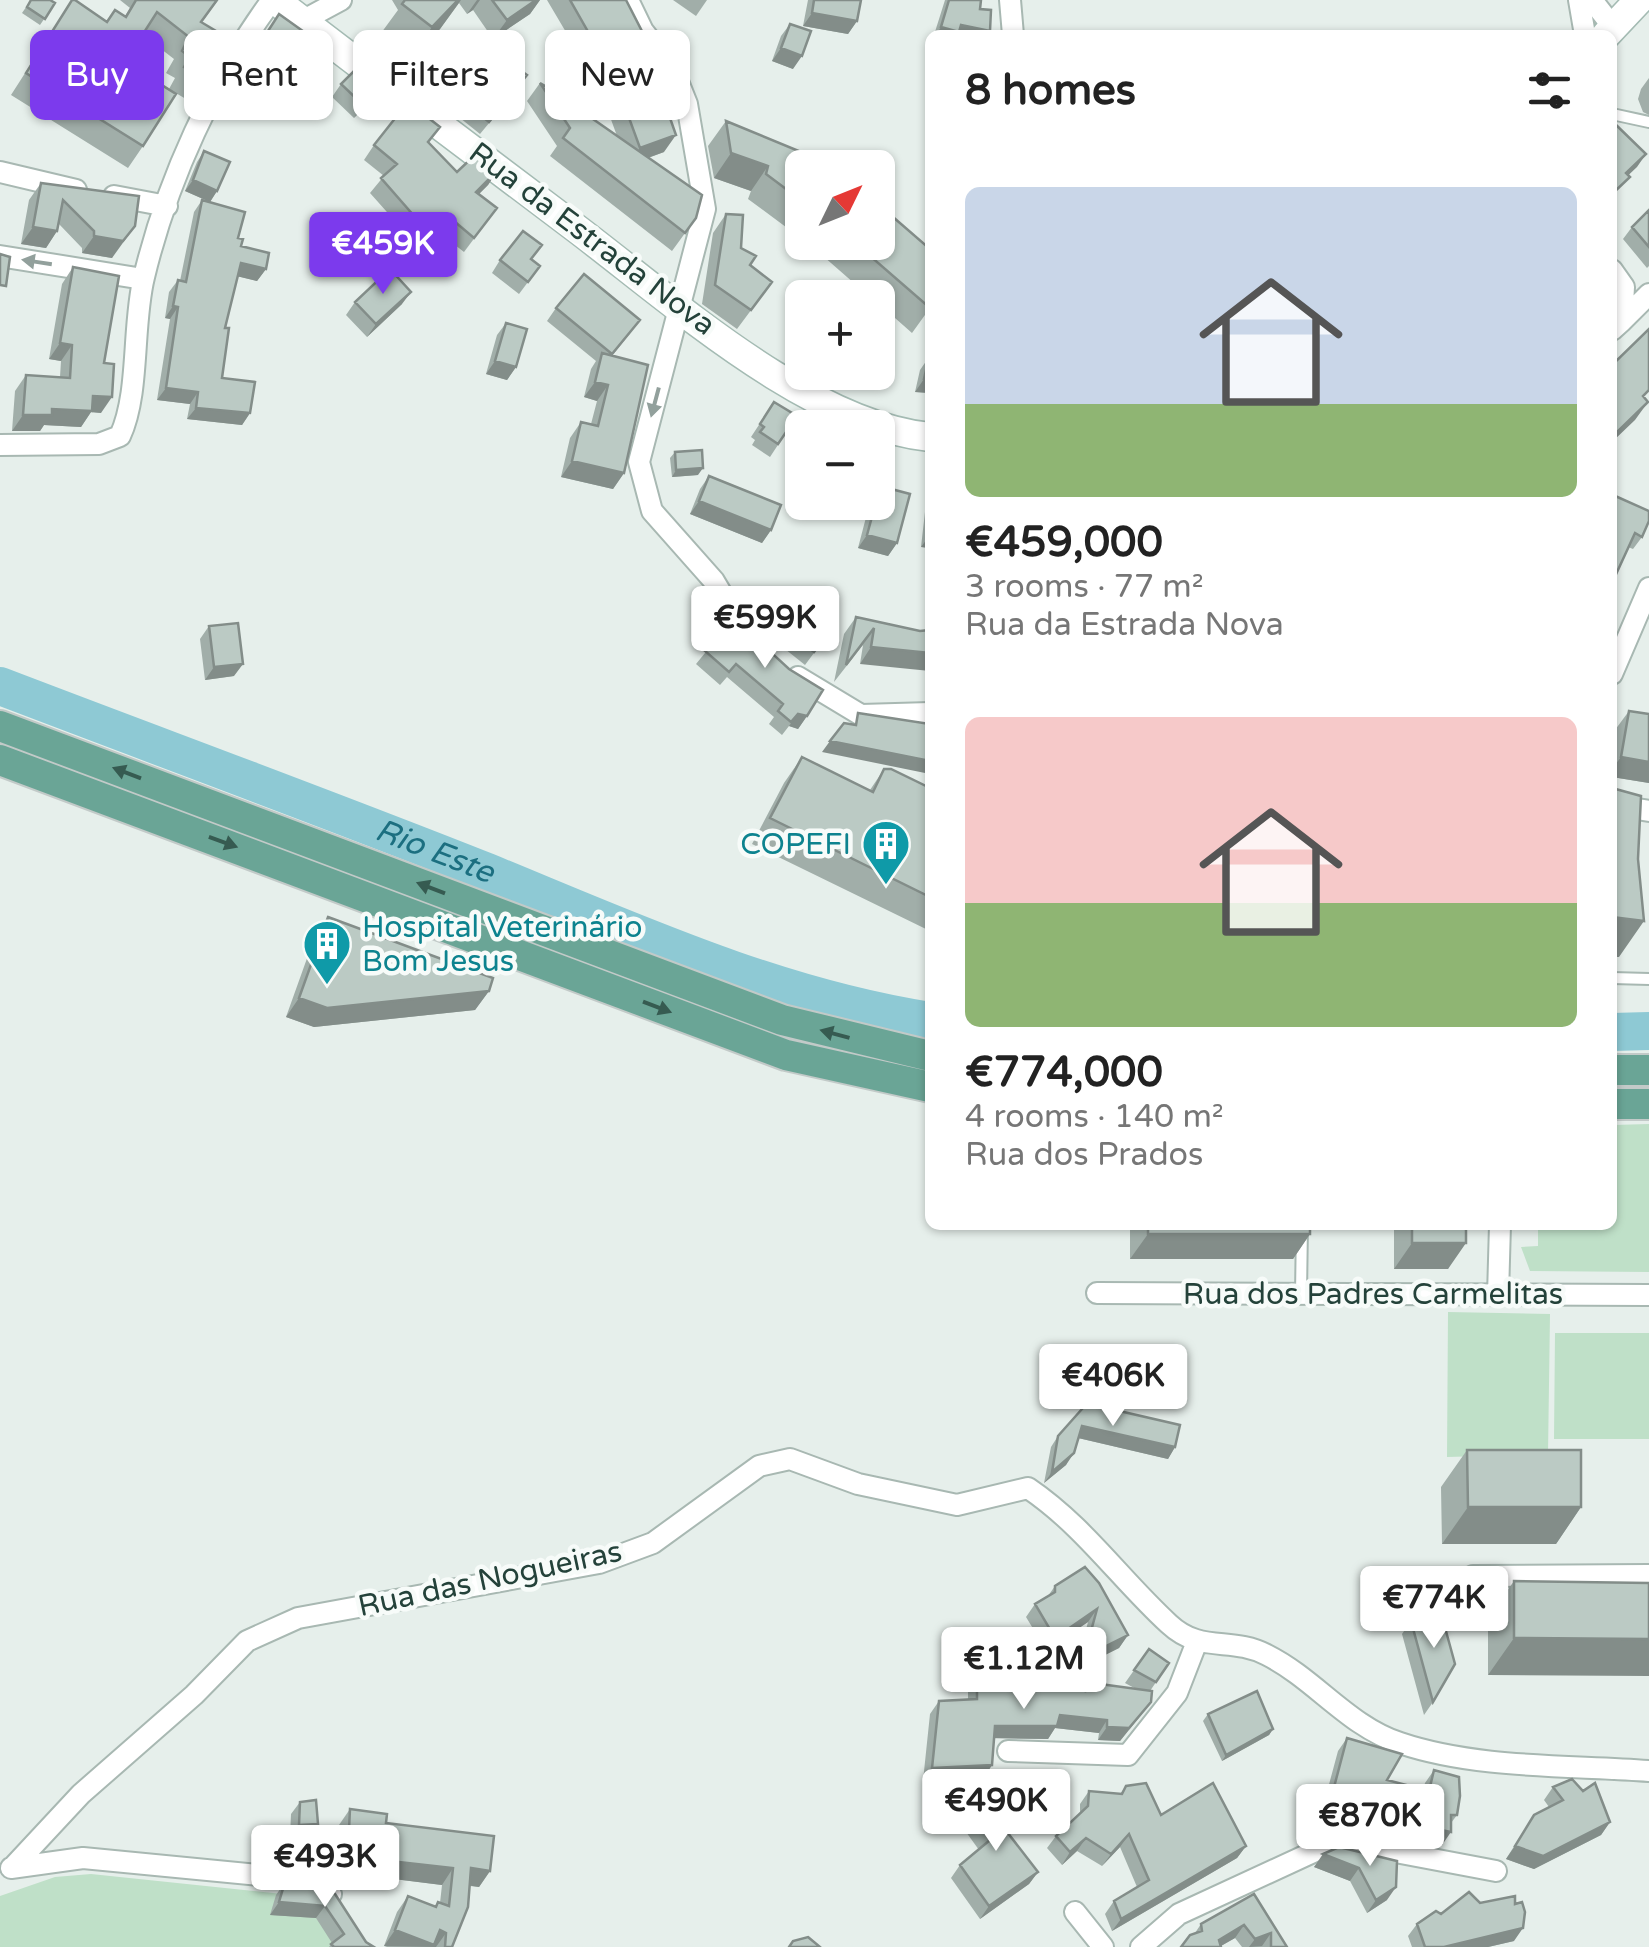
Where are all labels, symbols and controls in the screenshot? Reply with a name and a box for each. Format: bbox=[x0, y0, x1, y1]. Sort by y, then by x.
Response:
chip: Buy bbox=[30, 30, 164, 120]
chip: Rent bbox=[184, 30, 333, 120]
chip: Filters bbox=[353, 30, 525, 120]
chip: New bbox=[545, 30, 690, 120]
icon: filters bbox=[1522, 63, 1577, 118]
text: 8 homes bbox=[965, 65, 1136, 116]
street label: Rua da Estrada Nova bbox=[462, 134, 722, 344]
north arrow bbox=[785, 150, 895, 260]
map controls bbox=[785, 150, 895, 520]
pin: €459K bbox=[313, 212, 453, 297]
text: €459K bbox=[331, 225, 435, 263]
icon: home bbox=[1181, 252, 1361, 432]
one-way arrow bbox=[21, 254, 52, 269]
button: + bbox=[785, 280, 895, 390]
one-way arrow bbox=[647, 387, 663, 418]
button: − bbox=[785, 410, 895, 520]
text: €459,000 bbox=[965, 517, 1163, 568]
text: 3 rooms · 77 m² bbox=[965, 568, 1204, 606]
pin: €599K bbox=[695, 586, 835, 671]
text: €599K bbox=[713, 599, 817, 637]
text: Rua da Estrada Nova bbox=[965, 606, 1284, 644]
one-way arrow bbox=[111, 765, 141, 780]
icon: home bbox=[1181, 782, 1361, 962]
water label: Rio Este bbox=[370, 811, 501, 892]
building icon: COPEFI bbox=[860, 818, 912, 886]
place label: COPEFI bbox=[740, 826, 851, 863]
one-way arrow bbox=[208, 835, 238, 850]
one-way arrow bbox=[416, 880, 446, 895]
place label: Hospital Veterinário Bom Jesus bbox=[362, 909, 643, 980]
building icon: Hospital Veterinário Bom Jesus bbox=[301, 918, 353, 986]
one-way arrow bbox=[643, 1000, 673, 1016]
one-way arrow bbox=[819, 1026, 850, 1042]
text: €774,000 bbox=[965, 1047, 1163, 1098]
text: 4 rooms · 140 m² bbox=[965, 1098, 1224, 1136]
text: Rua dos Prados bbox=[965, 1136, 1203, 1174]
street label: Rua dos Padres Carmelitas bbox=[1183, 1276, 1563, 1313]
pin: €406K bbox=[1043, 1344, 1183, 1429]
text: €406K bbox=[1061, 1357, 1165, 1395]
street label: Rua das Nogueiras bbox=[355, 1533, 625, 1625]
pin: €774K bbox=[1364, 1566, 1504, 1651]
text: €774K bbox=[1382, 1579, 1486, 1617]
pin: €1.12M bbox=[943, 1627, 1105, 1712]
text: €1.12M bbox=[963, 1640, 1085, 1678]
pin: €490K bbox=[926, 1769, 1066, 1854]
text: €490K bbox=[944, 1782, 1048, 1820]
pin: €870K bbox=[1300, 1784, 1440, 1869]
text: €870K bbox=[1318, 1797, 1422, 1835]
pin: €493K bbox=[255, 1825, 395, 1910]
text: €493K bbox=[273, 1838, 377, 1876]

